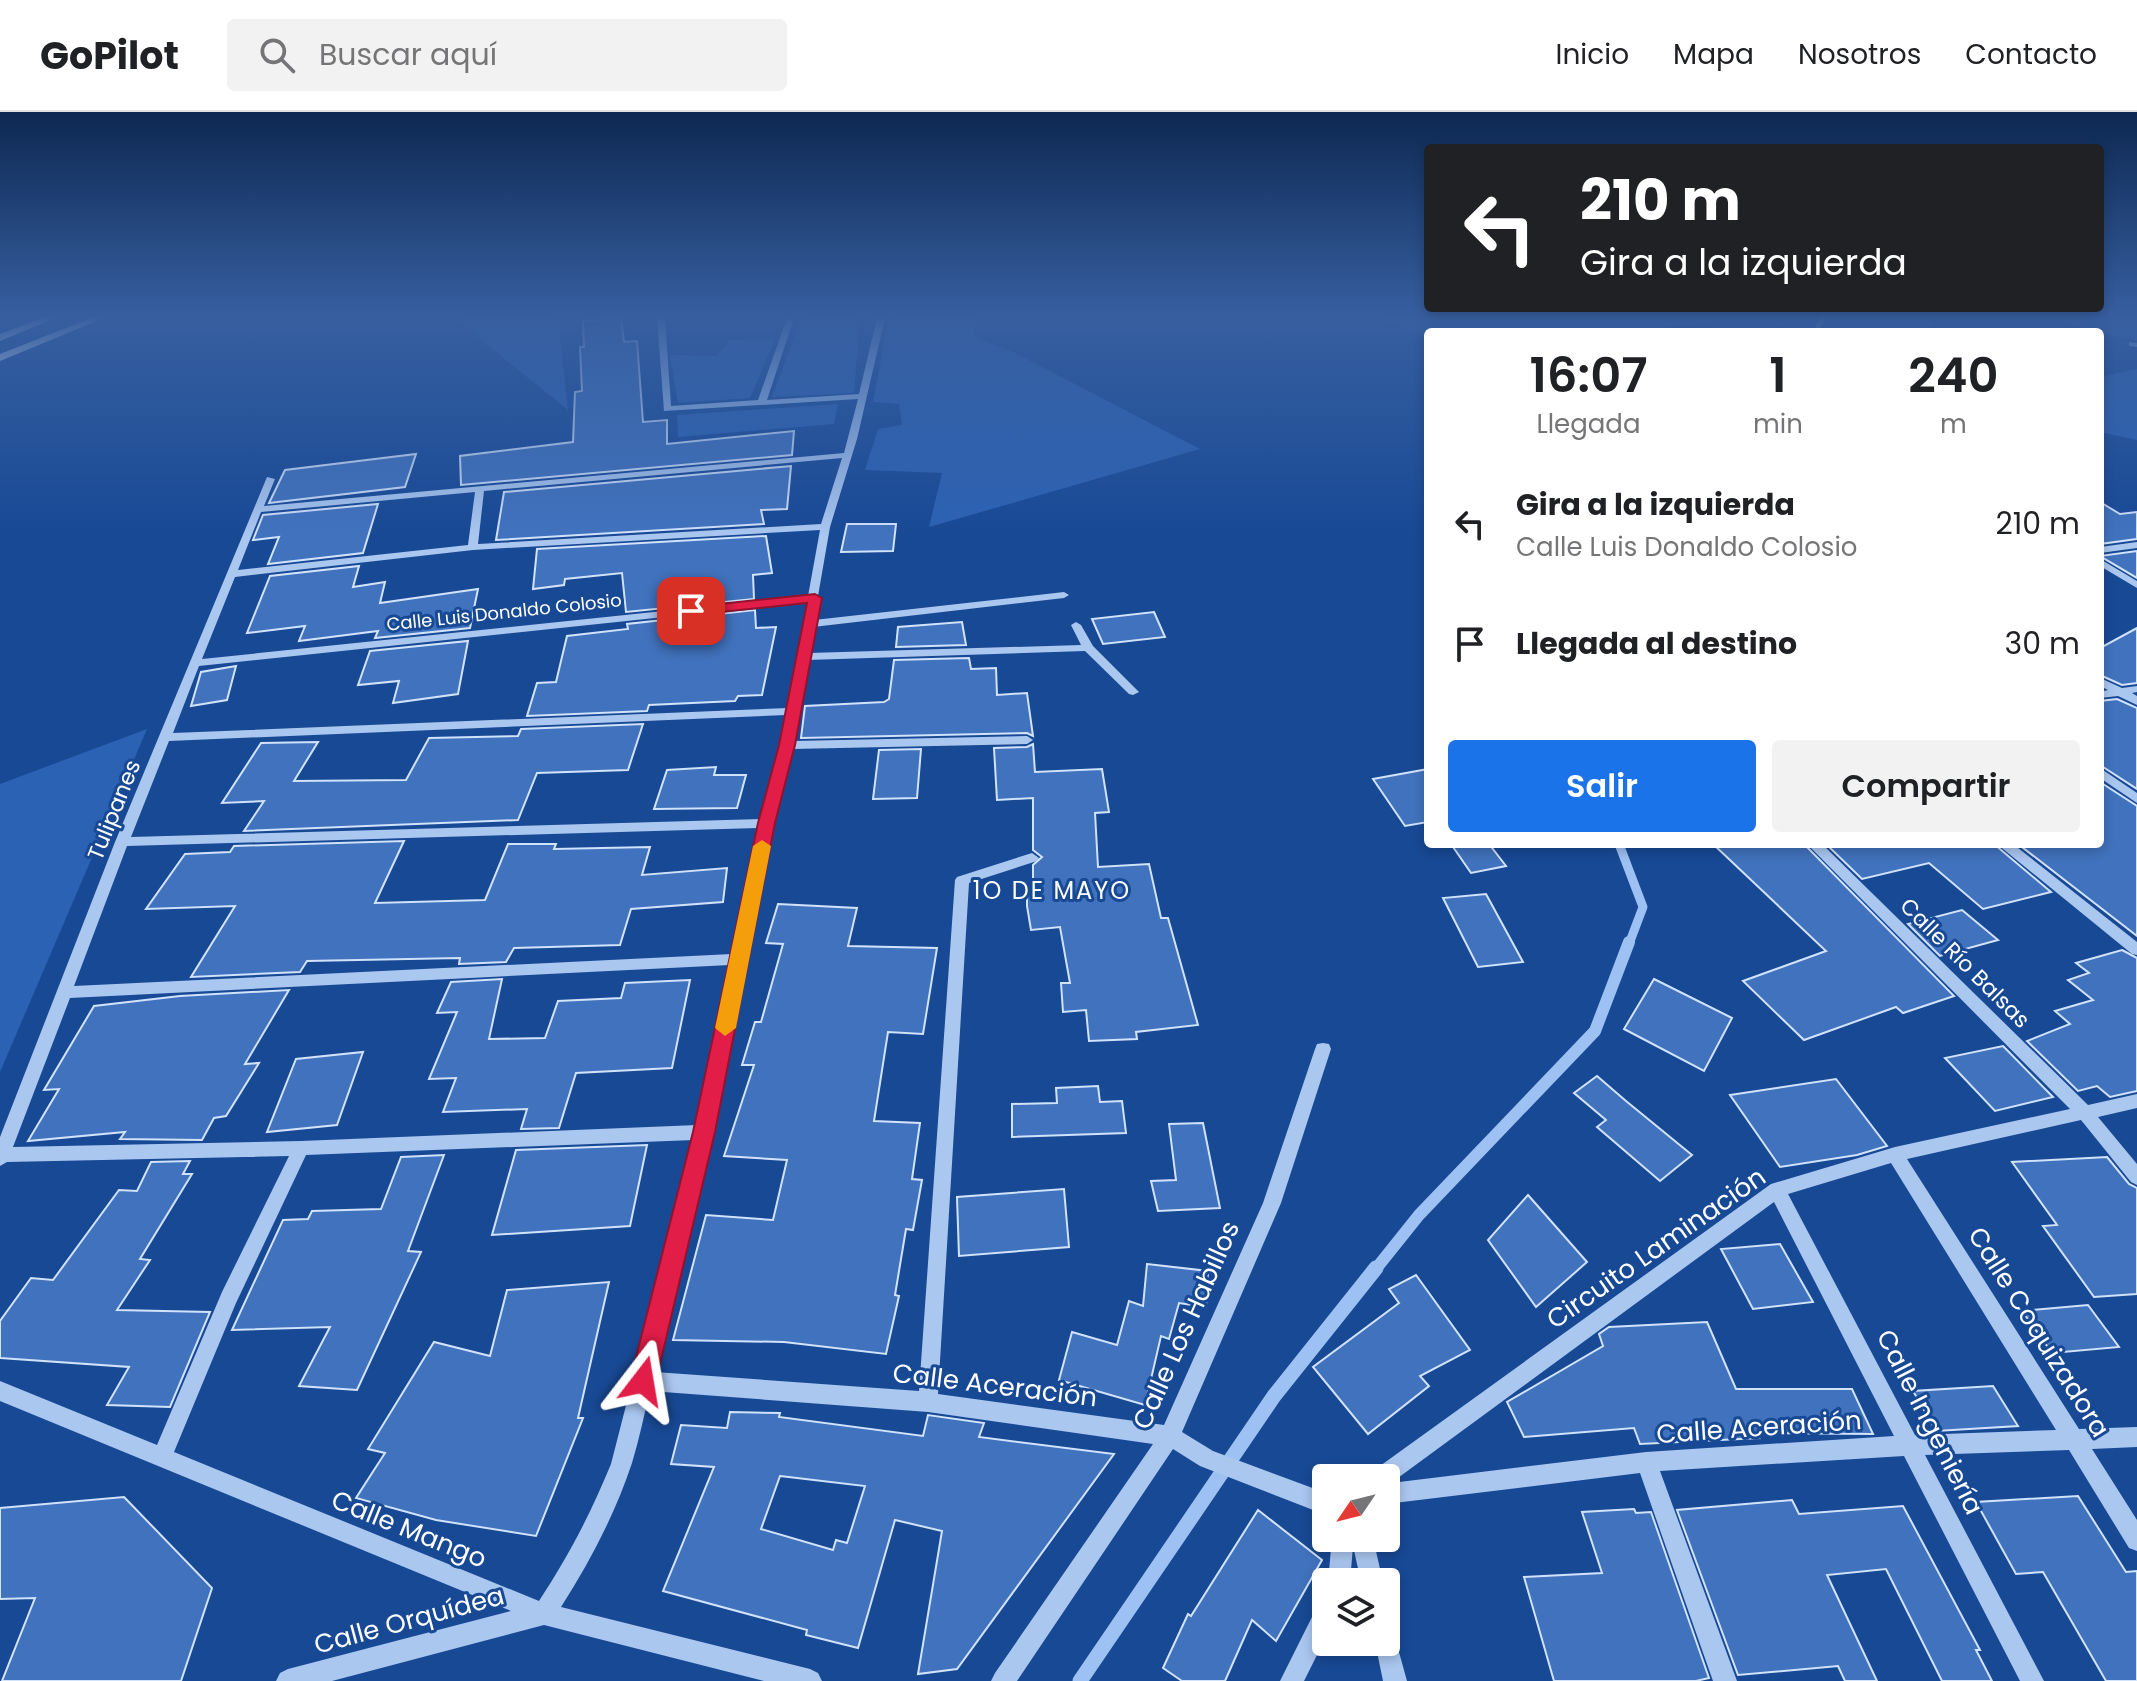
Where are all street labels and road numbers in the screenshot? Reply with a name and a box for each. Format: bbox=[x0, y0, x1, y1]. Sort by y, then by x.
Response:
street label: Calle Luis Donaldo Colosio bbox=[385, 587, 623, 637]
street label: Tulipanes bbox=[80, 755, 148, 865]
street label: Calle Río Balsas bbox=[1893, 891, 2037, 1035]
street label: Circuito Laminación bbox=[1539, 1159, 1773, 1337]
street label: Calle Los Habillos bbox=[1124, 1215, 1248, 1435]
street label: Calle Coquizadora bbox=[1960, 1220, 2118, 1444]
street label: Calle Ingeniería bbox=[1868, 1323, 1992, 1521]
street label: Calle Aceración bbox=[891, 1355, 1099, 1415]
street label: Calle Aceración bbox=[1655, 1402, 1863, 1452]
street label: Calle Mango bbox=[326, 1482, 492, 1576]
street label: Calle Orquídea bbox=[310, 1577, 508, 1663]

